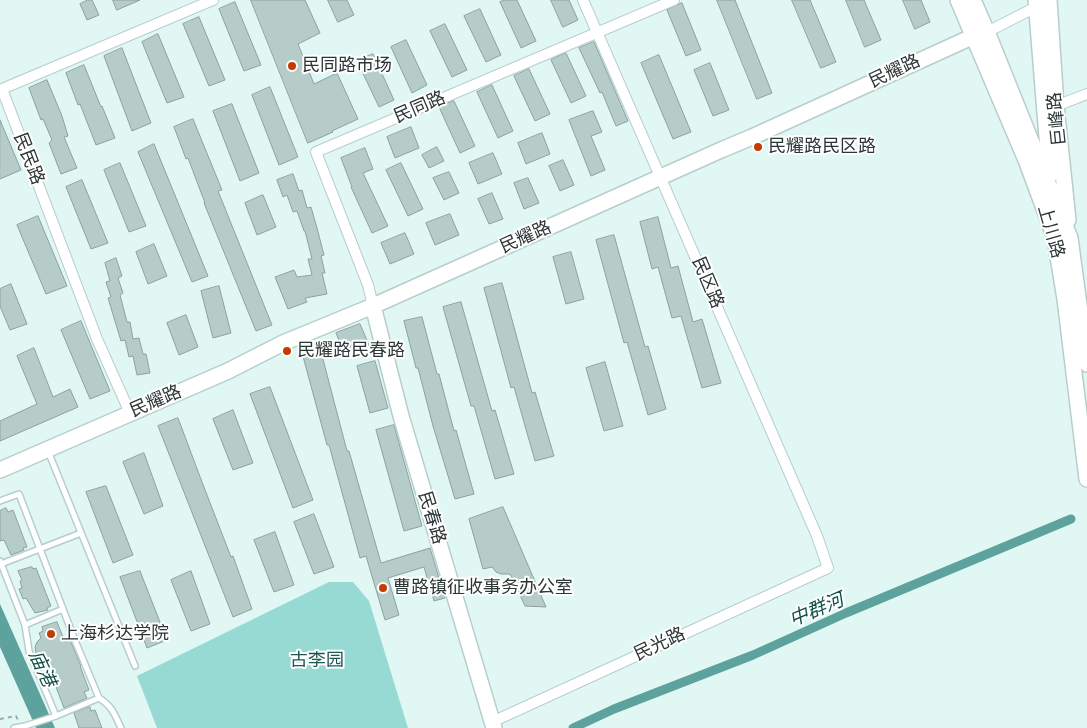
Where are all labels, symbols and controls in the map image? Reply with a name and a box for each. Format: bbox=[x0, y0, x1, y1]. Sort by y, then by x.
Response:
street label: 民耀路 bbox=[866, 51, 924, 93]
place label: 民同路市场 bbox=[302, 55, 392, 77]
marker: 民同路市场 bbox=[286, 60, 298, 72]
street label: 民同路 bbox=[391, 88, 449, 128]
street label: 巨峰路 bbox=[1044, 91, 1072, 147]
street label: 民民路 bbox=[8, 130, 48, 188]
place label: 民耀路民区路 bbox=[768, 136, 876, 158]
marker: 民耀路民区路 bbox=[752, 141, 764, 153]
street label: 上川路 bbox=[1032, 203, 1068, 261]
street label: 民耀路 bbox=[497, 217, 555, 259]
street label: 民区路 bbox=[687, 254, 727, 312]
place label: 民耀路民春路 bbox=[297, 340, 405, 362]
marker: 民耀路民春路 bbox=[281, 345, 293, 357]
street label: 民耀路 bbox=[127, 382, 185, 422]
street label: 民春路 bbox=[413, 489, 449, 547]
place label: 曹路镇征收事务办公室 bbox=[393, 577, 573, 599]
marker: 曹路镇征收事务办公室 bbox=[377, 582, 389, 594]
water label: 中群河 bbox=[786, 589, 848, 633]
place label: 上海杉达学院 bbox=[61, 623, 169, 645]
street label: 民光路 bbox=[631, 624, 689, 666]
marker: 上海杉达学院 bbox=[45, 628, 57, 640]
water label: 庙港 bbox=[23, 647, 59, 691]
park label: 古李园 bbox=[290, 650, 344, 672]

